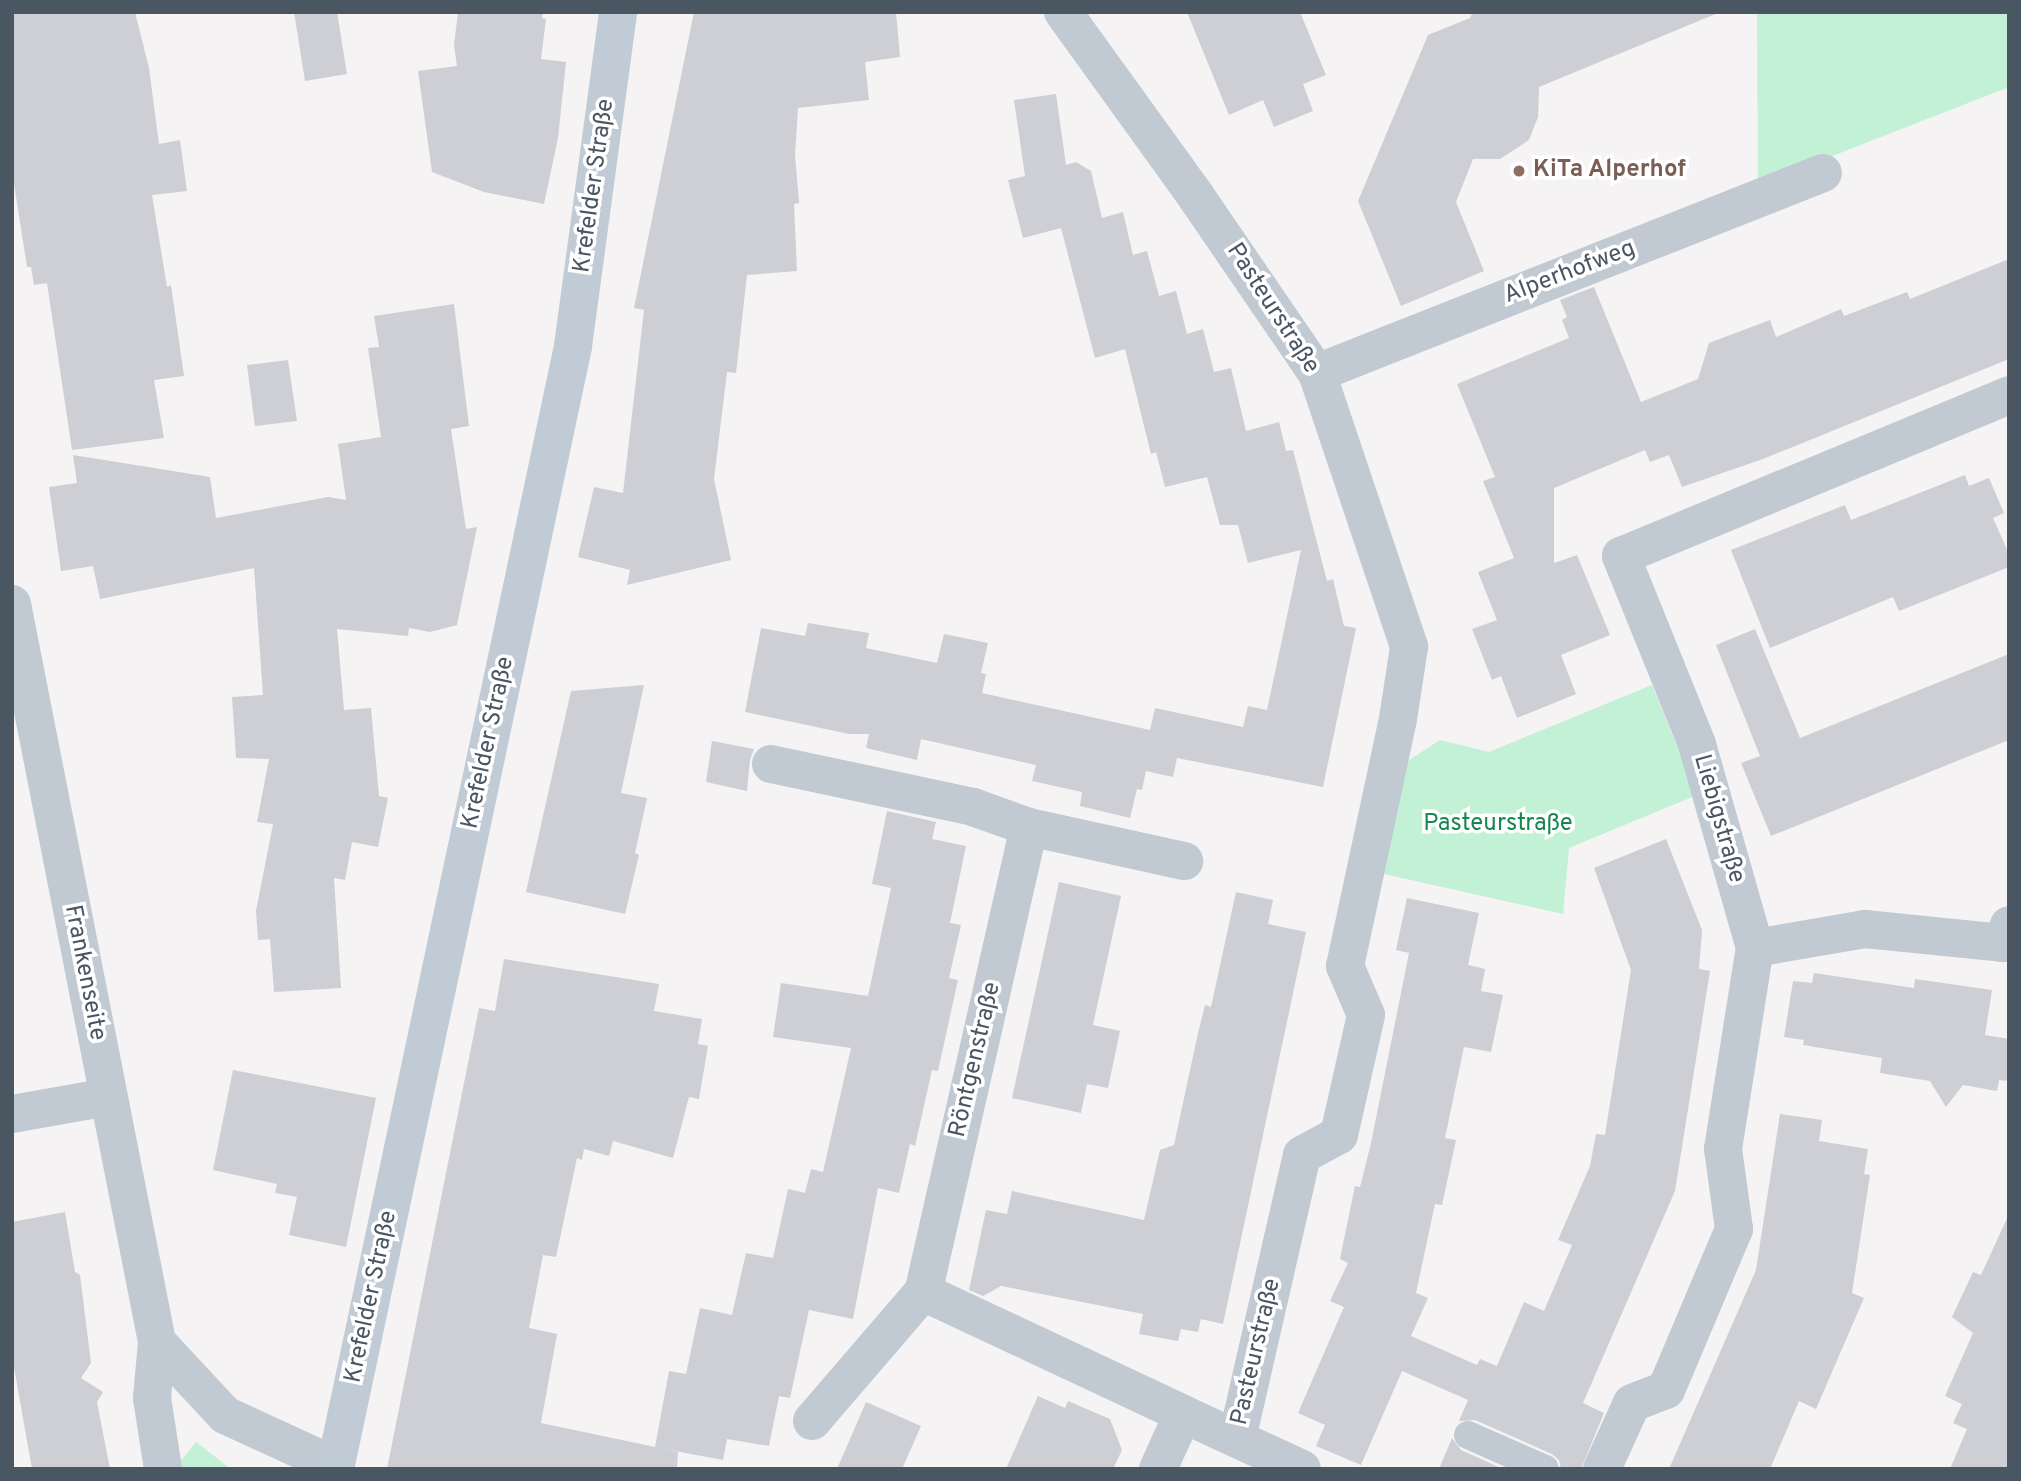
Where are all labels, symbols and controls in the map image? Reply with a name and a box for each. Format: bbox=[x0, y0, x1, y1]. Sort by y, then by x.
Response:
street label: Krefelder Straße bbox=[569, 97, 621, 275]
place label: KiTa Alperhof bbox=[1533, 157, 1687, 185]
marker: KiTa Alperhof bbox=[1511, 163, 1527, 179]
street label: Alperhofweg bbox=[1500, 235, 1640, 311]
street label: Pasteurstraße bbox=[1219, 238, 1325, 380]
street label: Krefelder Straße bbox=[457, 654, 521, 832]
street label: Liebigstraße bbox=[1686, 751, 1750, 887]
park label: Pasteurstraße bbox=[1423, 811, 1573, 839]
street label: Frankenseite bbox=[57, 903, 111, 1043]
street label: Röntgenstraße bbox=[944, 980, 1008, 1140]
street label: Krefelder Straße bbox=[340, 1208, 404, 1386]
street label: Pasteurstraße bbox=[1226, 1276, 1288, 1428]

